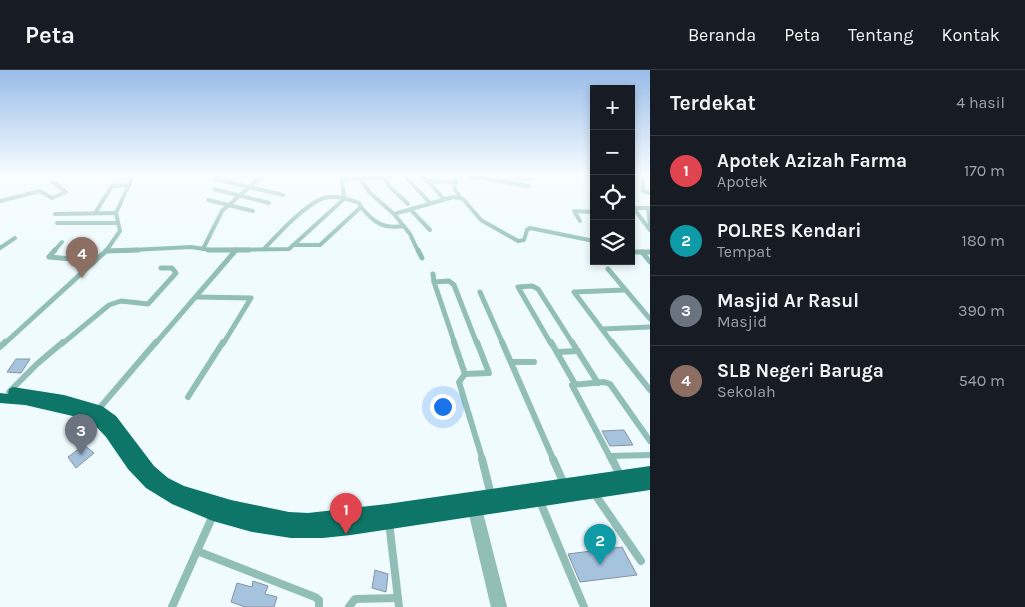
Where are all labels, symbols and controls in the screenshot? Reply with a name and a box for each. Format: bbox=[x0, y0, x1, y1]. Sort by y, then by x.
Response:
text: Peta bbox=[25, 21, 75, 49]
text: Beranda bbox=[688, 24, 756, 46]
text: Peta bbox=[784, 24, 820, 46]
text: Tentang bbox=[848, 24, 914, 46]
text: Kontak bbox=[942, 24, 1000, 46]
map controls bbox=[590, 85, 635, 265]
button: + bbox=[590, 85, 635, 130]
text: Terdekat bbox=[670, 91, 756, 115]
text: 4 hasil bbox=[956, 93, 1005, 112]
button: − bbox=[590, 130, 635, 175]
text: Apotek Azizah Farma bbox=[717, 150, 907, 172]
text: 1 bbox=[683, 161, 689, 180]
text: 170 m bbox=[964, 161, 1005, 180]
text: Apotek bbox=[717, 172, 768, 191]
button: locate bbox=[590, 175, 635, 220]
button: layers bbox=[590, 220, 635, 265]
text: POLRES Kendari bbox=[717, 220, 861, 242]
text: 2 bbox=[681, 231, 691, 250]
text: 180 m bbox=[962, 231, 1005, 250]
pin: 4 bbox=[66, 237, 98, 278]
text: Tempat bbox=[717, 242, 771, 261]
text: Masjid Ar Rasul bbox=[717, 290, 859, 312]
text: 3 bbox=[681, 301, 691, 320]
text: 390 m bbox=[958, 301, 1005, 320]
text: Masjid bbox=[717, 312, 767, 331]
text: SLB Negeri Baruga bbox=[717, 360, 884, 382]
text: 4 bbox=[681, 371, 691, 390]
text: 540 m bbox=[959, 371, 1005, 390]
text: Sekolah bbox=[717, 382, 776, 401]
your location bbox=[430, 394, 456, 420]
pin: 3 bbox=[65, 414, 97, 455]
pin: 1 bbox=[330, 493, 362, 534]
pin: 2 bbox=[584, 524, 616, 565]

